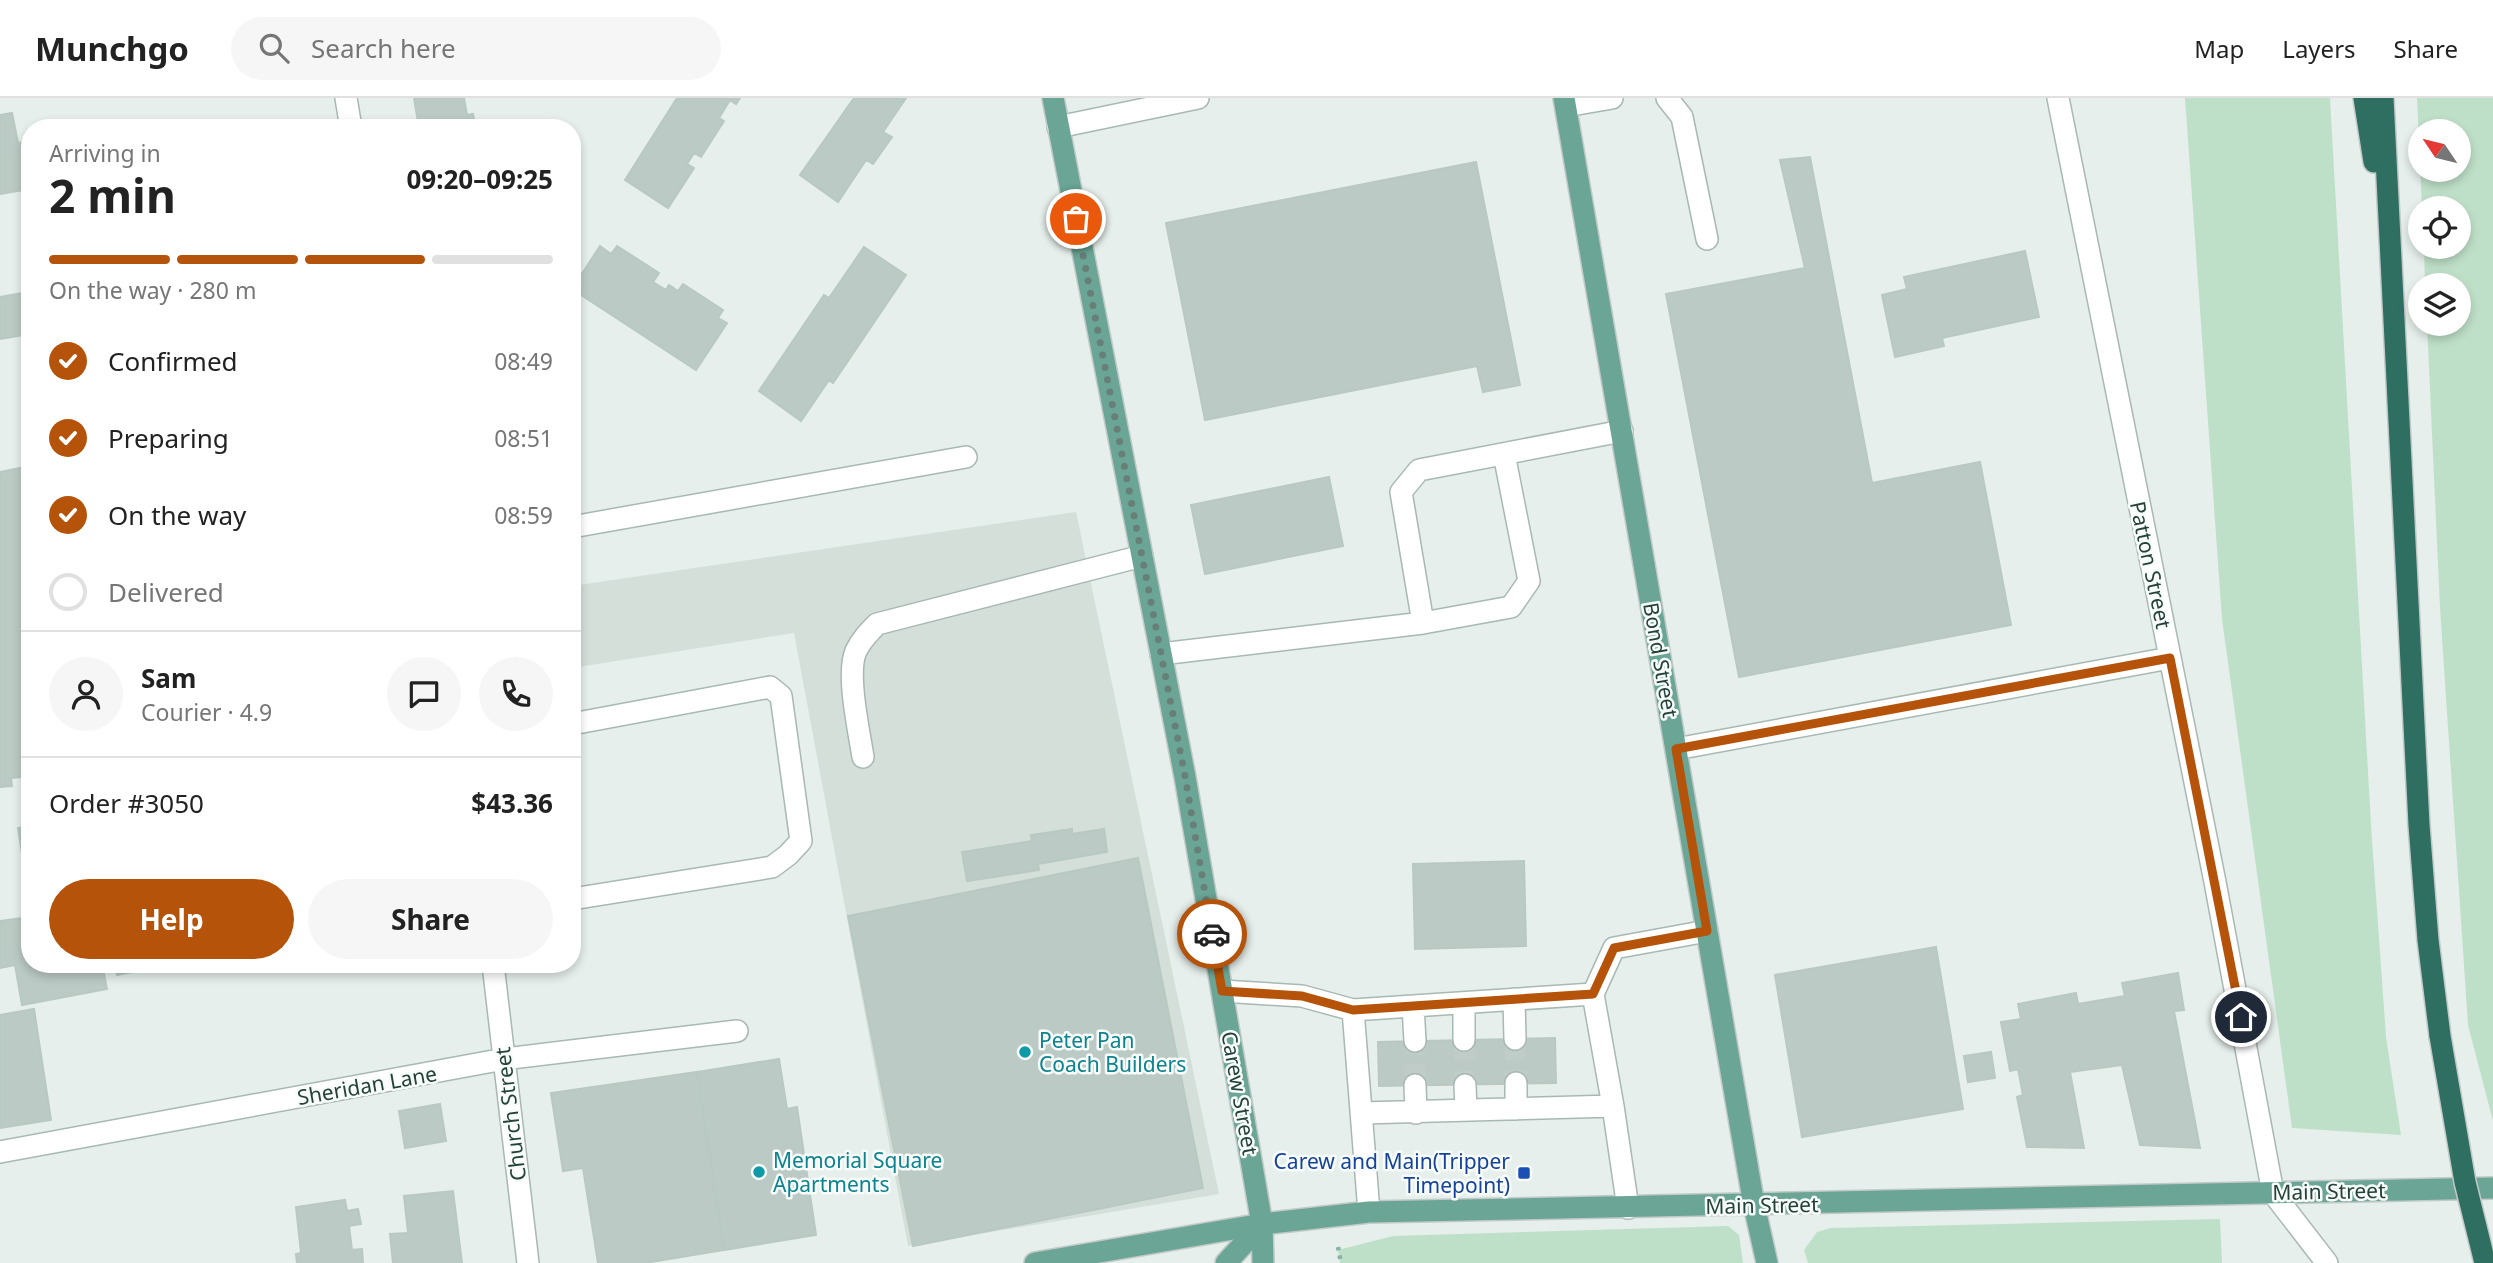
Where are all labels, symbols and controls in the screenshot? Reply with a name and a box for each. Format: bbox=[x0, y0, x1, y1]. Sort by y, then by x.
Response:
search box bbox=[231, 17, 721, 80]
text: Munchgo bbox=[35, 26, 189, 71]
icon: search bbox=[255, 29, 293, 67]
text: Search here bbox=[311, 30, 456, 66]
text: Map bbox=[2194, 32, 2244, 65]
text: Layers bbox=[2282, 32, 2356, 65]
text: Share bbox=[2394, 32, 2458, 65]
north arrow bbox=[2408, 119, 2471, 182]
map controls bbox=[2408, 119, 2471, 336]
text: Arriving in bbox=[49, 137, 161, 169]
text: 09:20–09:25 bbox=[406, 161, 553, 197]
text: 2 min bbox=[49, 164, 176, 226]
pin bbox=[1046, 189, 1106, 249]
button: locate bbox=[2408, 196, 2471, 259]
icon: bag bbox=[1057, 200, 1095, 238]
button: layers bbox=[2408, 273, 2471, 336]
text: On the way · 280 m bbox=[49, 274, 256, 306]
icon: check bbox=[49, 342, 87, 380]
text: Confirmed bbox=[108, 343, 238, 379]
text: 08:49 bbox=[494, 345, 553, 377]
icon: check bbox=[49, 419, 87, 457]
text: Preparing bbox=[108, 420, 229, 456]
text: 08:51 bbox=[494, 422, 553, 454]
icon: check bbox=[49, 496, 87, 534]
text: On the way bbox=[108, 497, 246, 533]
text: 08:59 bbox=[494, 499, 553, 531]
street label: Patton Street bbox=[2124, 499, 2178, 632]
text: Delivered bbox=[108, 574, 224, 610]
street label: Bond Street bbox=[1637, 600, 1685, 720]
button: person bbox=[49, 657, 123, 731]
button: chat bbox=[387, 657, 461, 731]
button: phone bbox=[479, 657, 553, 731]
text: Sam bbox=[141, 660, 196, 696]
text: Courier · 4.9 bbox=[141, 696, 272, 728]
text: Order #3050 bbox=[49, 785, 204, 821]
text: $43.36 bbox=[471, 785, 553, 821]
button: Help bbox=[49, 879, 294, 959]
button: Share bbox=[308, 879, 553, 959]
courier bbox=[1177, 899, 1247, 969]
icon: car bbox=[1193, 915, 1231, 953]
pin bbox=[2211, 987, 2271, 1047]
icon: home bbox=[2222, 998, 2260, 1036]
place label: Peter Pan Coach Builders bbox=[1039, 1026, 1186, 1078]
street label: Carew Street bbox=[1215, 1029, 1265, 1158]
marker: Peter Pan Coach Builders bbox=[1017, 1044, 1033, 1060]
street label: Church Street bbox=[488, 1045, 532, 1183]
street label: Sheridan Lane bbox=[295, 1059, 439, 1111]
place label: Memorial Square Apartments bbox=[773, 1146, 942, 1198]
place label: Carew and Main(Tripper Timepoint) bbox=[1274, 1147, 1510, 1199]
marker: Memorial Square Apartments bbox=[751, 1164, 767, 1180]
marker: Carew and Main(Tripper Timepoint) bbox=[1516, 1165, 1532, 1181]
street label: Main Street bbox=[2272, 1176, 2386, 1206]
street label: Main Street bbox=[1705, 1190, 1819, 1220]

